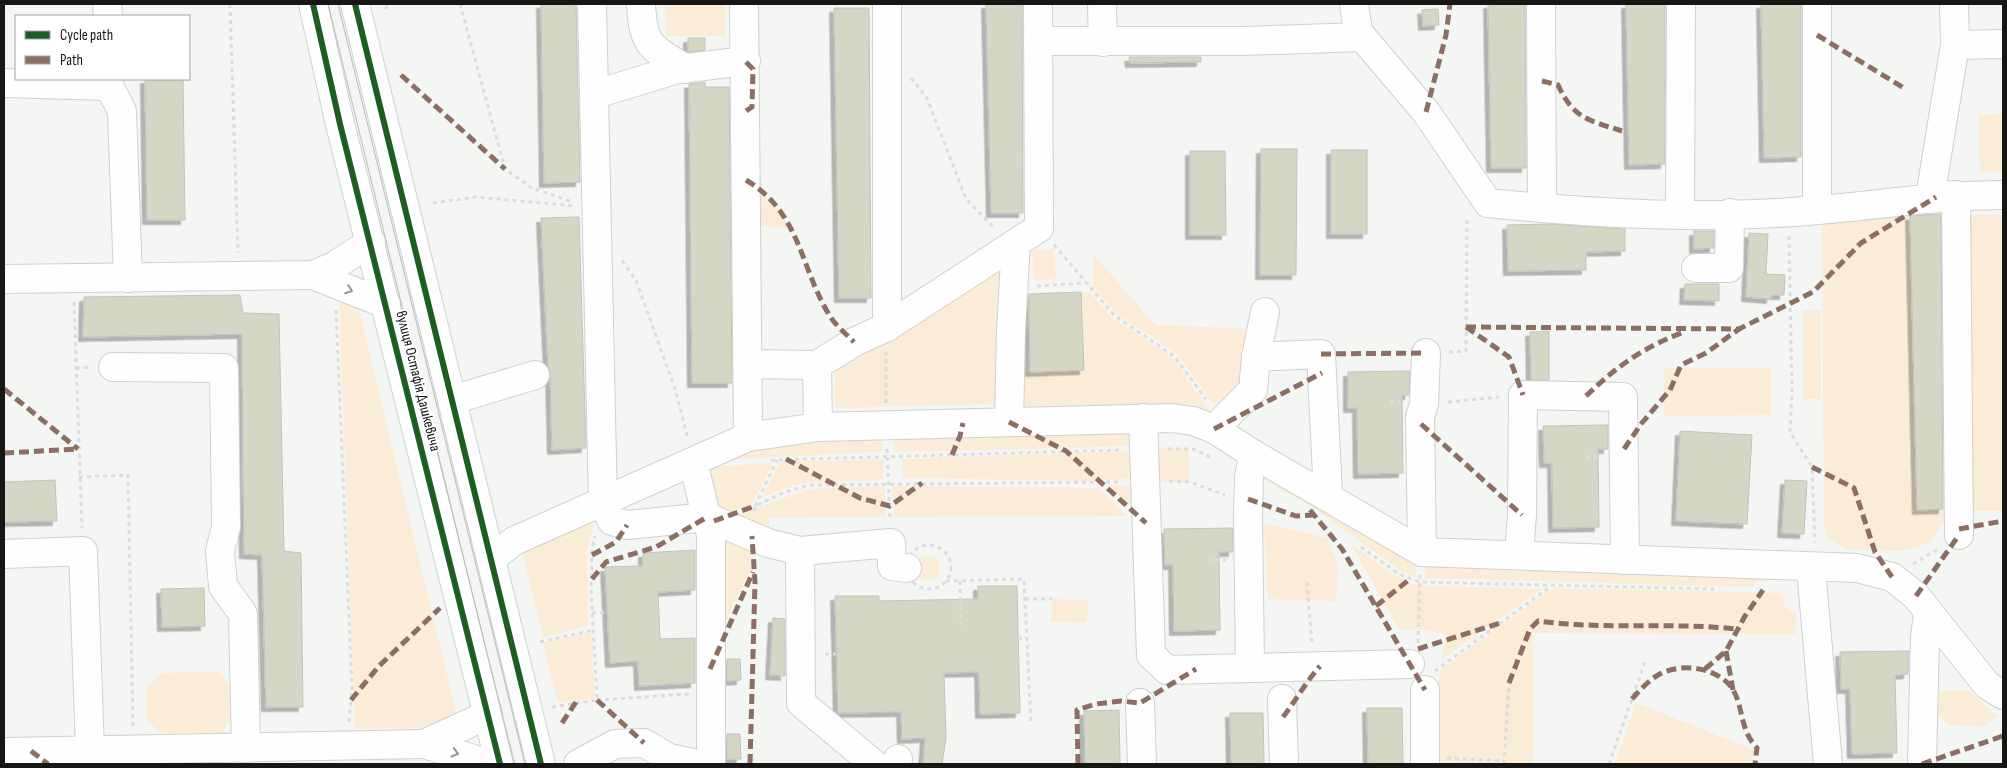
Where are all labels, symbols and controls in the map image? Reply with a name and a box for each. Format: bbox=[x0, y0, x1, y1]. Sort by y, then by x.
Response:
legend bbox=[15, 15, 190, 80]
text: Cycle path bbox=[60, 26, 113, 45]
text: Path bbox=[60, 51, 83, 70]
one-way arrow bbox=[344, 284, 353, 294]
street label: вулиця Остафія Дашкевича bbox=[391, 309, 445, 453]
one-way arrow bbox=[450, 747, 459, 757]

